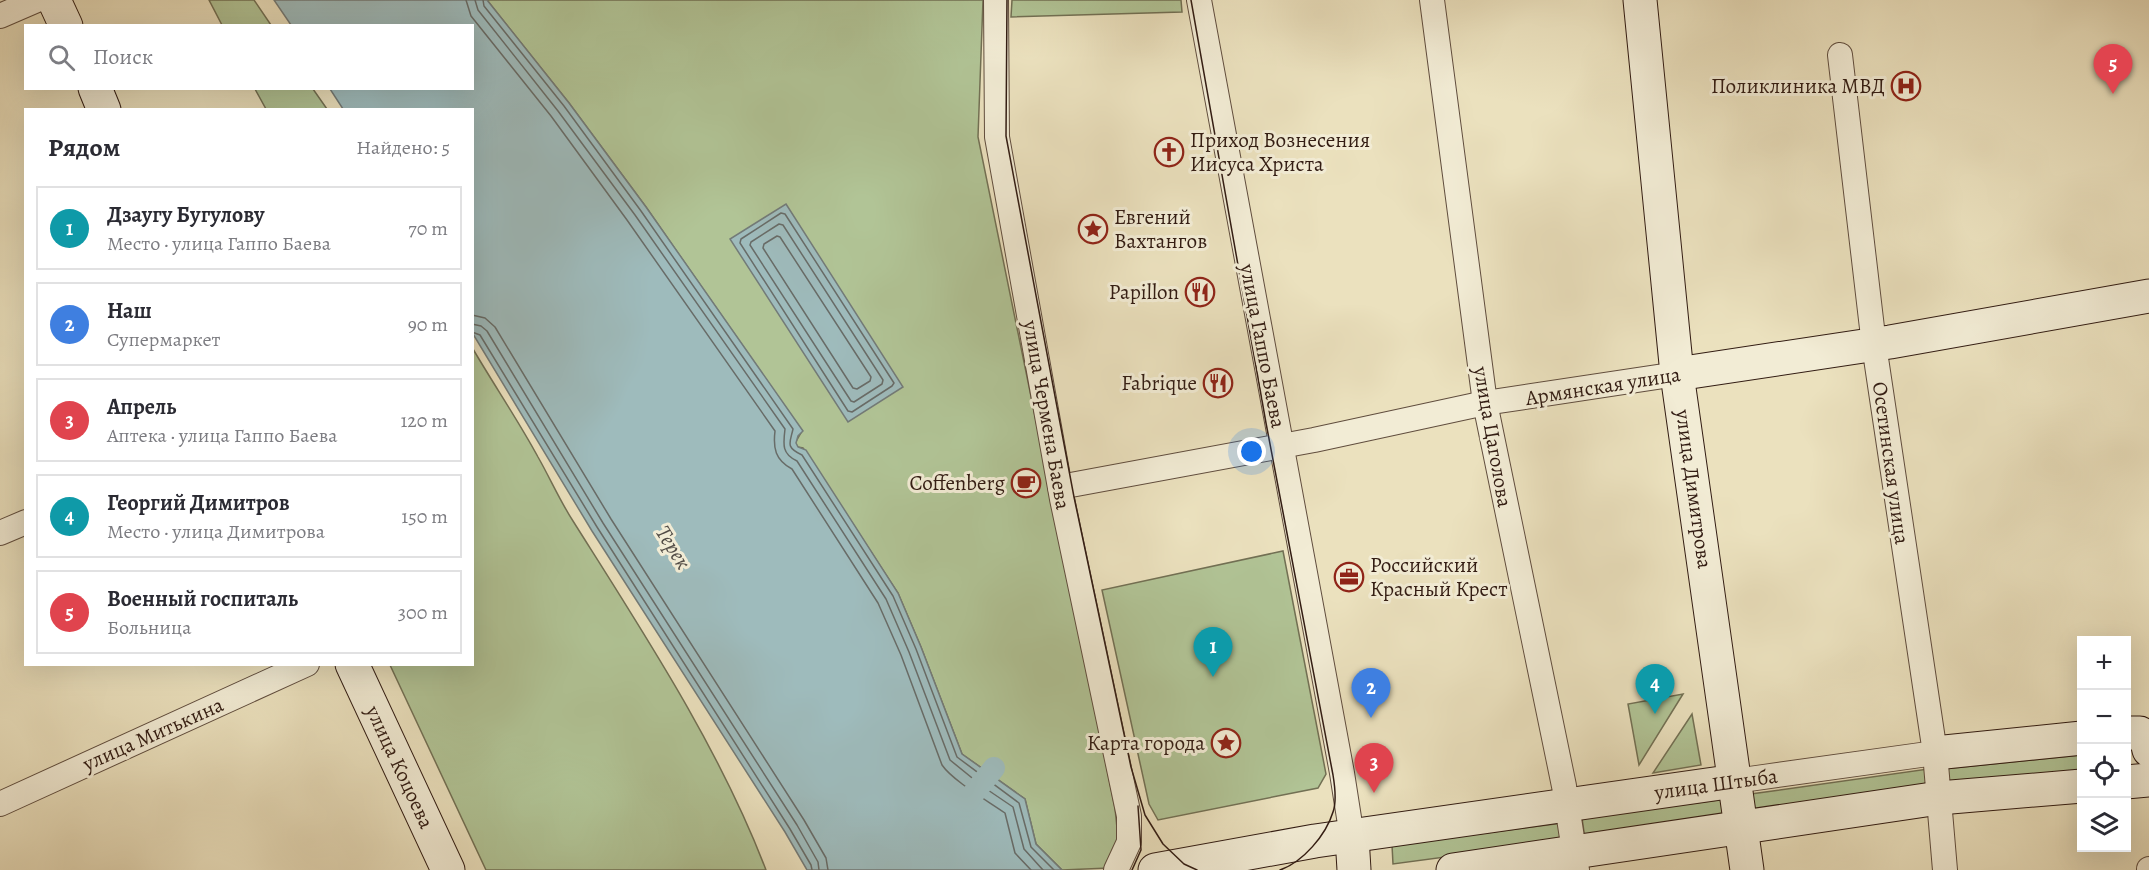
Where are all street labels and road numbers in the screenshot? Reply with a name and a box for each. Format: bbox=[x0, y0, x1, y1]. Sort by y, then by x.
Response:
street label: улица Гаппо Баева bbox=[1233, 261, 1293, 431]
street label: улица Чермена Баева bbox=[1016, 317, 1077, 512]
street label: Армянская улица bbox=[1523, 360, 1683, 412]
street label: улица Цаголова bbox=[1467, 363, 1519, 510]
street label: Осетинская улица bbox=[1866, 380, 1916, 546]
street label: улица Димитрова bbox=[1669, 407, 1719, 571]
street label: улица Митькина bbox=[77, 690, 228, 778]
street label: улица Коцоева bbox=[359, 700, 441, 833]
street label: улица Штыба bbox=[1652, 761, 1780, 807]

